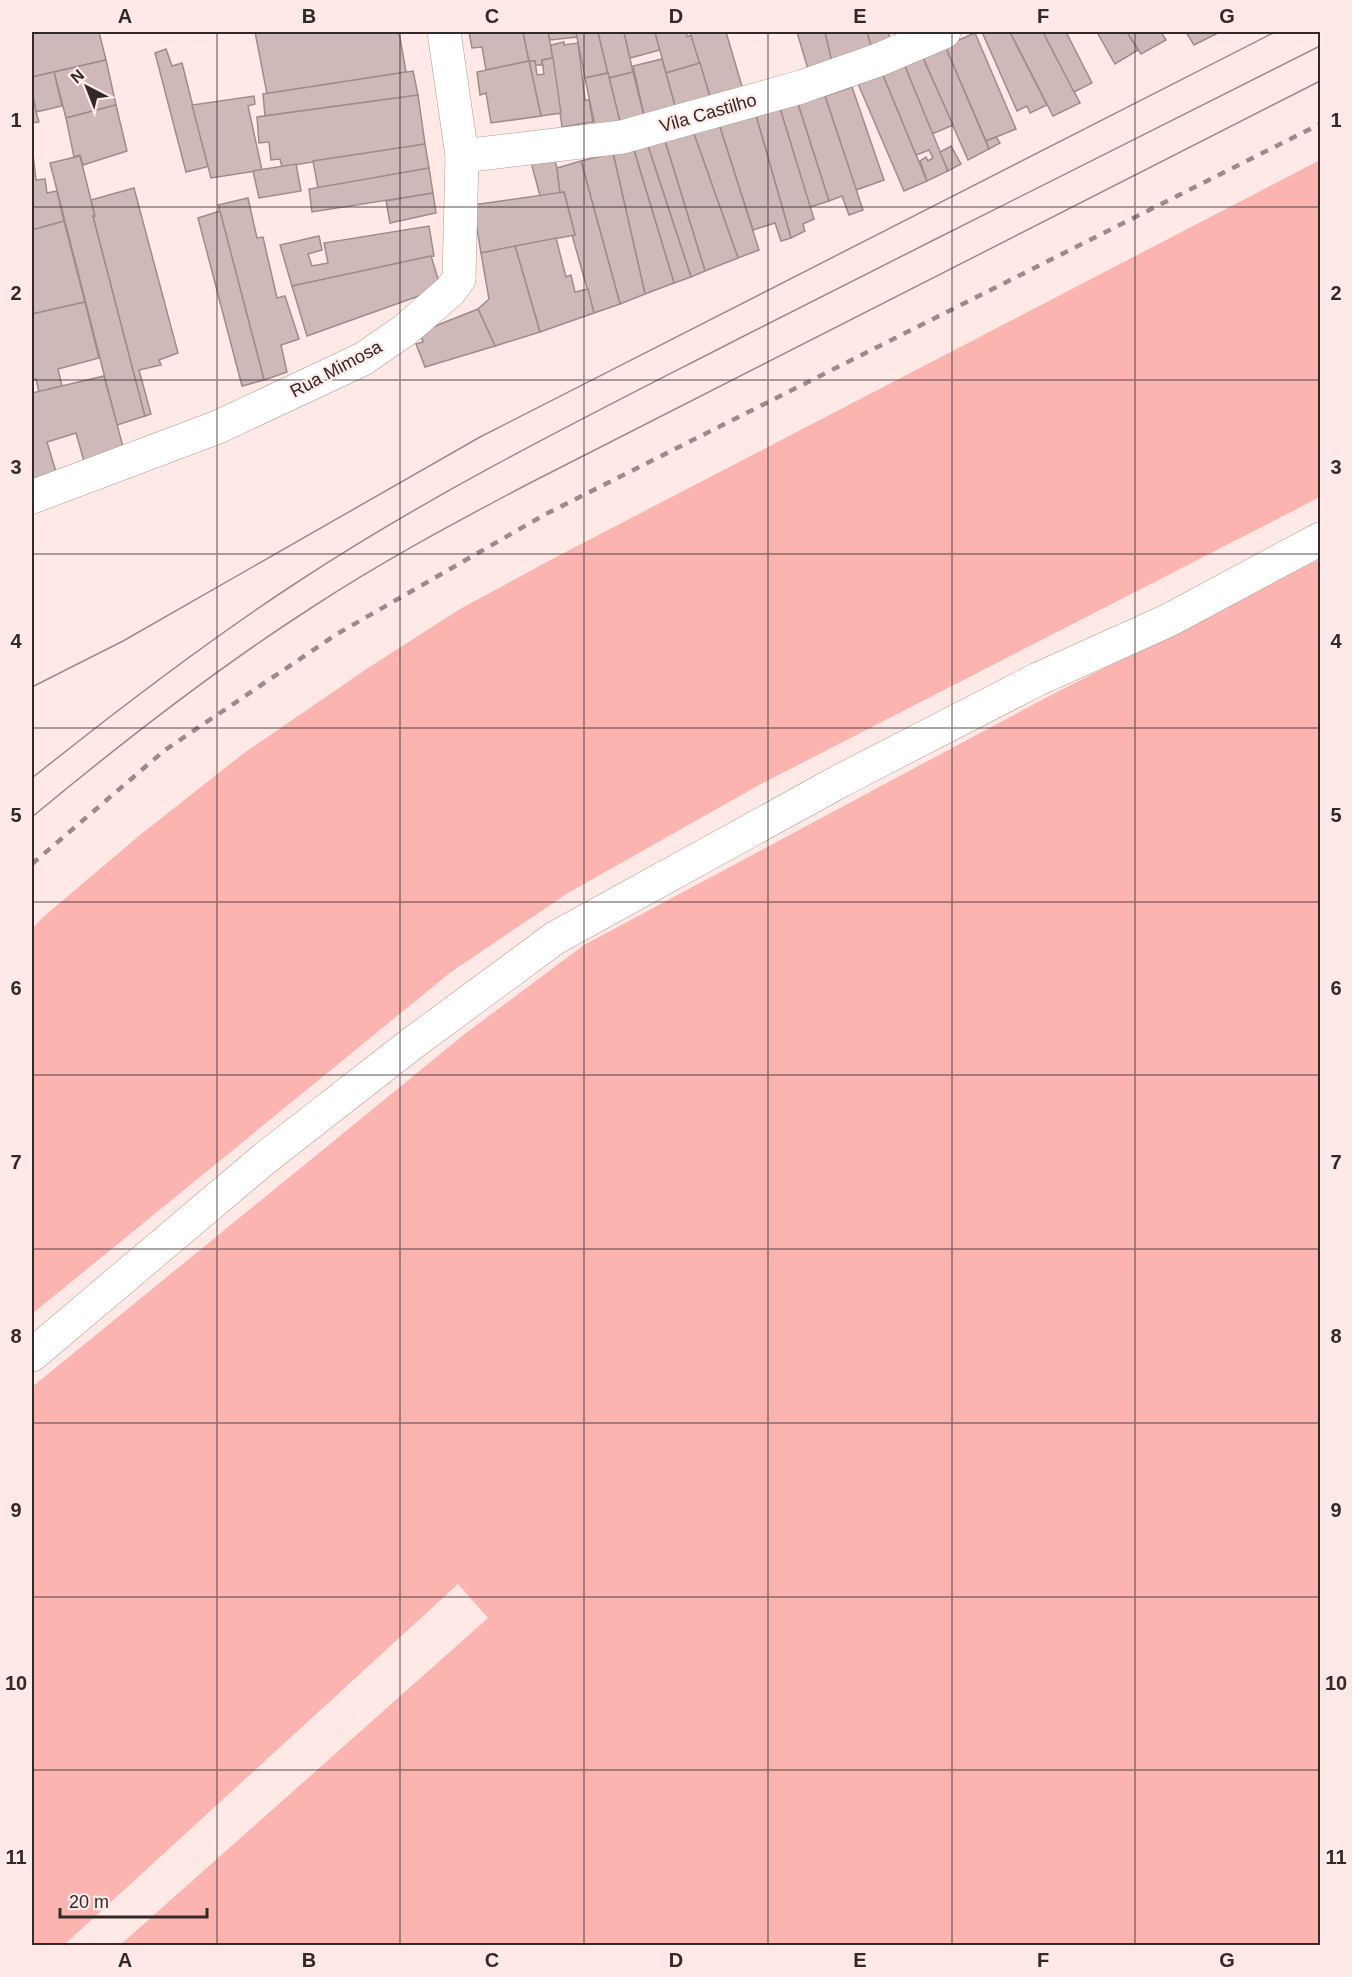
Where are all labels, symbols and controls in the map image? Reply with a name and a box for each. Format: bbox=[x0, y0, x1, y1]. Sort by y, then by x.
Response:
text: A bbox=[118, 5, 132, 27]
text: B bbox=[302, 5, 316, 27]
text: C bbox=[485, 5, 499, 27]
text: D bbox=[669, 5, 683, 27]
text: E bbox=[853, 5, 867, 27]
text: F bbox=[1037, 5, 1049, 27]
text: G bbox=[1219, 5, 1235, 27]
north arrow bbox=[57, 57, 117, 117]
text: N bbox=[67, 66, 87, 86]
street label: Vila Castilho bbox=[657, 90, 759, 136]
text: 1 bbox=[10, 109, 22, 131]
text: 1 bbox=[1330, 109, 1342, 131]
text: 2 bbox=[10, 282, 22, 304]
text: 2 bbox=[1330, 282, 1342, 304]
street label: Rua Mimosa bbox=[287, 336, 386, 402]
text: 3 bbox=[10, 456, 22, 478]
text: 3 bbox=[1330, 456, 1342, 478]
text: 4 bbox=[10, 630, 22, 652]
text: 4 bbox=[1330, 630, 1342, 652]
text: 5 bbox=[10, 804, 22, 826]
text: 5 bbox=[1330, 804, 1342, 826]
text: 6 bbox=[10, 977, 22, 999]
text: 6 bbox=[1330, 977, 1342, 999]
text: 7 bbox=[10, 1151, 22, 1173]
text: 7 bbox=[1330, 1151, 1342, 1173]
text: 8 bbox=[10, 1325, 22, 1347]
text: 8 bbox=[1330, 1325, 1342, 1347]
text: 9 bbox=[10, 1499, 22, 1521]
text: 9 bbox=[1330, 1499, 1342, 1521]
text: 10 bbox=[5, 1672, 27, 1694]
text: 10 bbox=[1325, 1672, 1347, 1694]
text: 11 bbox=[5, 1846, 27, 1868]
text: 11 bbox=[1325, 1846, 1347, 1868]
scale bar bbox=[60, 1881, 207, 1919]
text: 20 m bbox=[69, 1892, 109, 1912]
text: A bbox=[118, 1949, 132, 1971]
text: B bbox=[302, 1949, 316, 1971]
text: C bbox=[485, 1949, 499, 1971]
text: D bbox=[669, 1949, 683, 1971]
text: E bbox=[853, 1949, 867, 1971]
text: F bbox=[1037, 1949, 1049, 1971]
text: G bbox=[1219, 1949, 1235, 1971]

